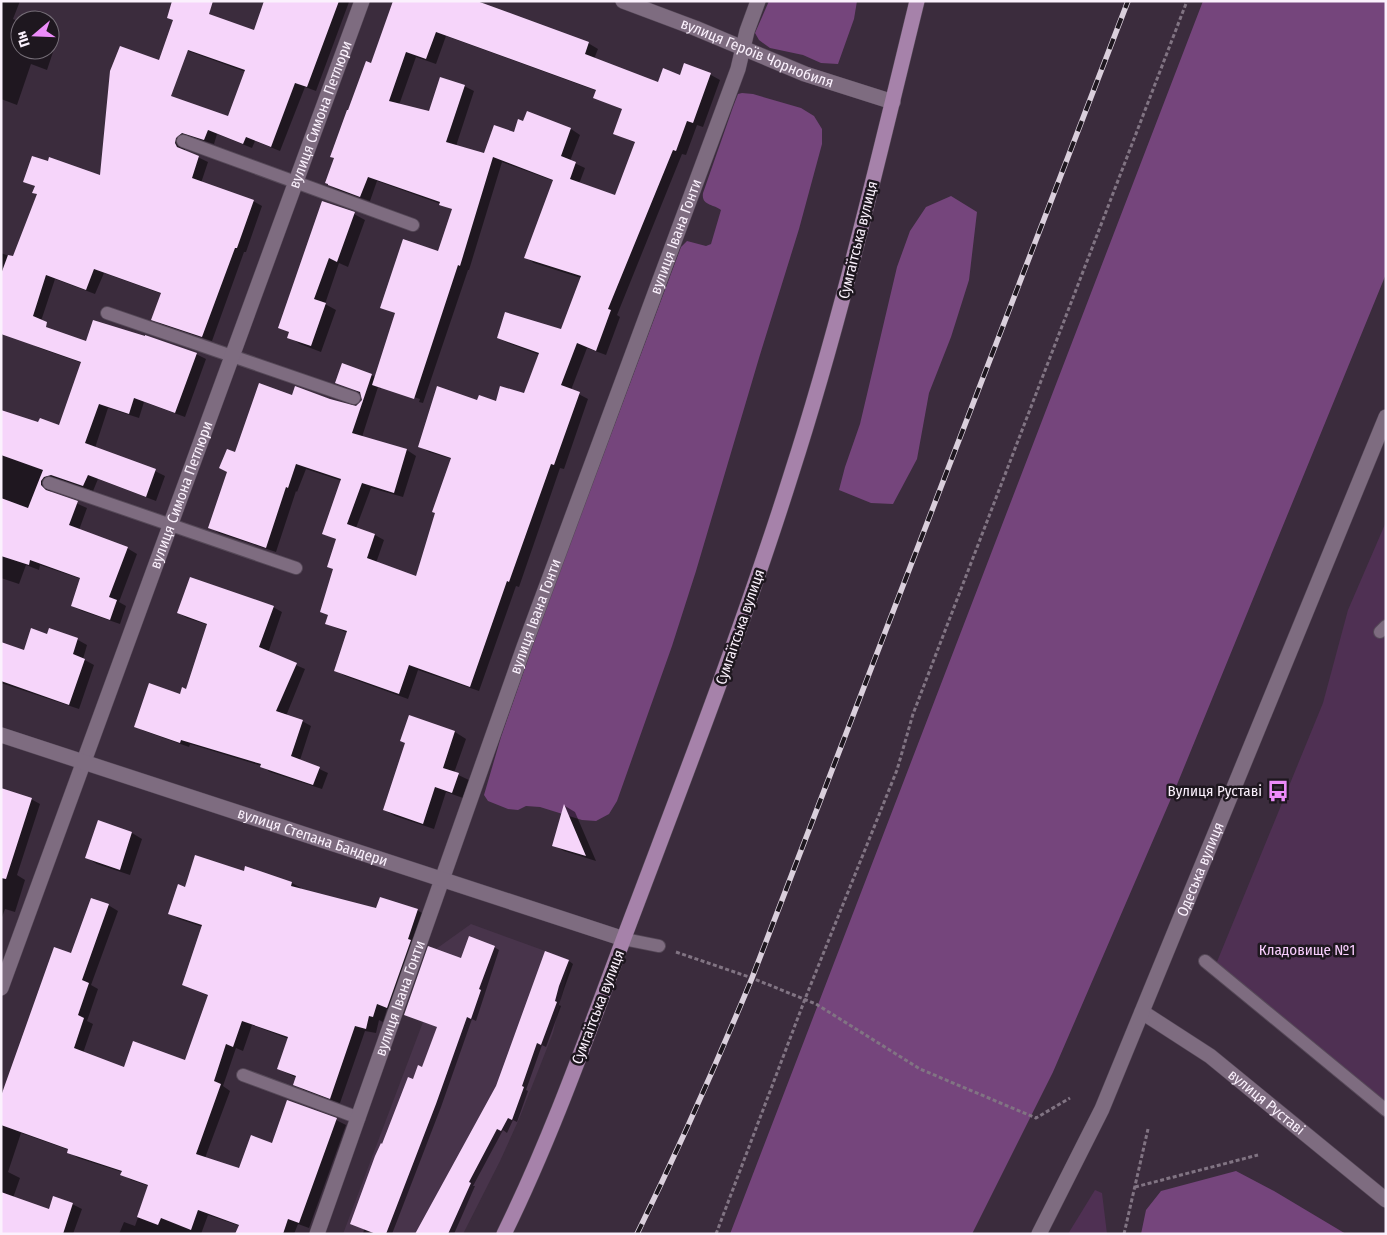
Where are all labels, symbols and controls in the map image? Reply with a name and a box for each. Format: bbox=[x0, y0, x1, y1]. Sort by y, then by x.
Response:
north arrow bbox=[10, 10, 60, 60]
street label: вулиця Героїв Чорнобиля bbox=[678, 14, 836, 92]
text: Пн bbox=[13, 29, 34, 49]
street label: вулиця Симона Петлюри bbox=[285, 38, 356, 191]
street label: вулиця Івана Гонти bbox=[646, 176, 705, 297]
street label: Сумгаїтська вулиця bbox=[835, 179, 881, 301]
street label: вулиця Симона Петлюри bbox=[146, 419, 217, 571]
street label: вулиця Івана Гонти bbox=[506, 556, 565, 677]
street label: Сумгаїтська вулиця bbox=[712, 567, 768, 687]
bus stop icon: Вулиця Руставі bbox=[1265, 778, 1291, 804]
place label: Вулиця Руставі bbox=[1168, 782, 1262, 800]
street label: вулиця Степана Бандери bbox=[235, 804, 390, 870]
street label: Одеська вулиця bbox=[1173, 820, 1228, 919]
street label: вулиця Івана Гонти bbox=[371, 938, 429, 1059]
park label: Кладовище №1 bbox=[1259, 941, 1355, 959]
street label: Сумгаїтська вулиця bbox=[568, 947, 628, 1067]
street label: вулиця Руставі bbox=[1225, 1066, 1308, 1139]

